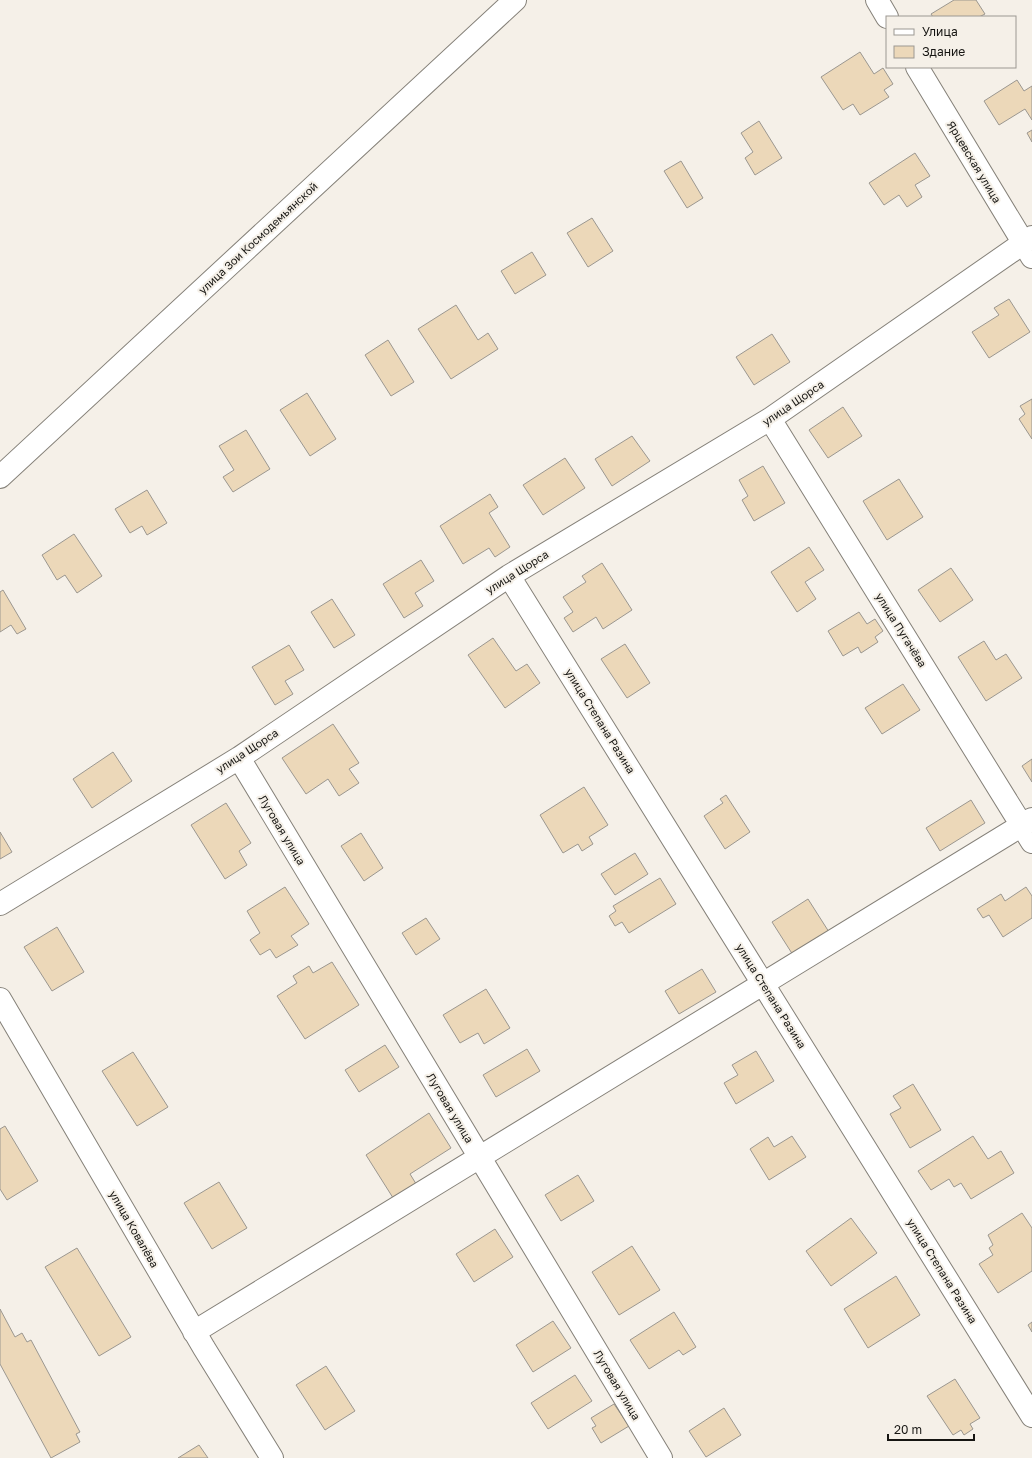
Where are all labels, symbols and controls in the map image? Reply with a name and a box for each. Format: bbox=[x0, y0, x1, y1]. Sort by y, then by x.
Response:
legend bbox=[886, 16, 1016, 68]
text: Улица bbox=[922, 24, 958, 39]
text: Здание bbox=[922, 44, 965, 59]
street label: Ярцевская улица bbox=[945, 118, 1004, 205]
street label: улица Зои Космодемьянской bbox=[196, 179, 320, 296]
street label: улица Щорса bbox=[759, 377, 826, 428]
street label: улица Щорса bbox=[483, 547, 550, 596]
street label: улица Пугачёва bbox=[873, 590, 930, 669]
street label: улица Степана Разина bbox=[563, 666, 638, 776]
street label: улица Щорса bbox=[213, 726, 280, 775]
street label: Луговая улица bbox=[256, 792, 308, 867]
street label: улица Степана Разина bbox=[734, 941, 809, 1051]
street label: Луговая улица bbox=[424, 1070, 476, 1145]
street label: улица Ковалёва bbox=[107, 1188, 162, 1270]
street label: улица Степана Разина bbox=[905, 1216, 980, 1326]
street label: Луговая улица bbox=[591, 1347, 643, 1422]
scale bar bbox=[888, 1416, 974, 1442]
text: 20 m bbox=[894, 1422, 922, 1437]

